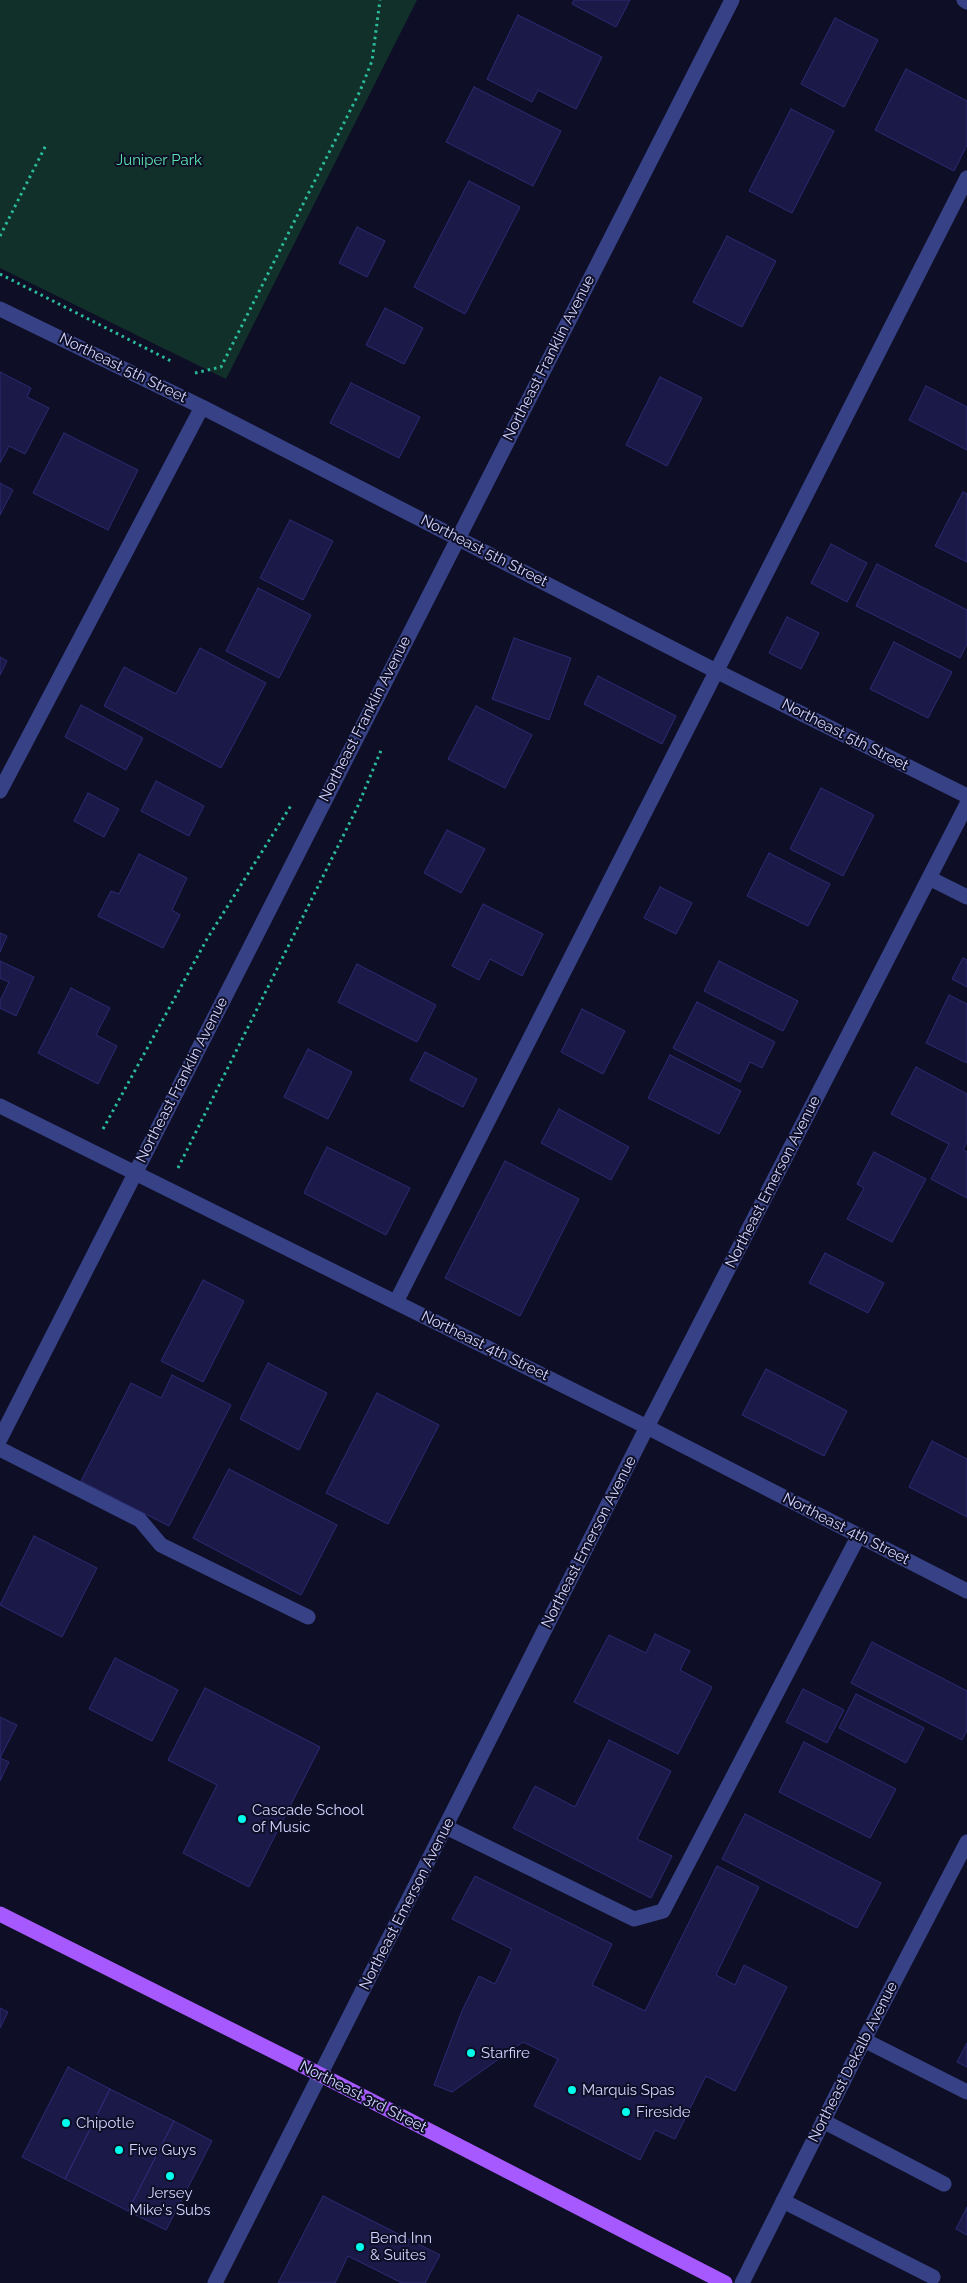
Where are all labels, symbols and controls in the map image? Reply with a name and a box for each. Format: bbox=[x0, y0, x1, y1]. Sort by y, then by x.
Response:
park label: Juniper Park bbox=[116, 151, 202, 169]
street label: Northeast Franklin Avenue bbox=[499, 272, 599, 444]
street label: Northeast 5th Street bbox=[56, 329, 190, 407]
street label: Northeast 5th Street bbox=[418, 511, 550, 591]
street label: Northeast Franklin Avenue bbox=[315, 633, 415, 805]
street label: Northeast 5th Street bbox=[779, 695, 911, 775]
street label: Northeast Franklin Avenue bbox=[132, 994, 232, 1166]
street label: Northeast Emerson Avenue bbox=[722, 1093, 824, 1271]
street label: Northeast 4th Street bbox=[418, 1307, 552, 1385]
street label: Northeast Emerson Avenue bbox=[538, 1453, 640, 1631]
street label: Northeast 4th Street bbox=[780, 1489, 912, 1569]
place label: Cascade School of Music bbox=[252, 1801, 364, 1836]
marker: Cascade School of Music bbox=[236, 1813, 248, 1825]
street label: Northeast Emerson Avenue bbox=[356, 1815, 458, 1993]
street label: Northeast Dekalb Avenue bbox=[805, 1979, 901, 2145]
place label: Starfire bbox=[481, 2044, 530, 2062]
marker: Starfire bbox=[465, 2047, 477, 2059]
street label: Northeast 3rd Street bbox=[296, 2057, 430, 2137]
place label: Marquis Spas bbox=[582, 2081, 675, 2099]
marker: Marquis Spas bbox=[566, 2084, 578, 2096]
place label: Fireside bbox=[636, 2103, 691, 2121]
marker: Fireside bbox=[620, 2106, 632, 2118]
place label: Chipotle bbox=[76, 2114, 134, 2132]
marker: Chipotle bbox=[60, 2117, 72, 2129]
place label: Five Guys bbox=[129, 2141, 196, 2159]
marker: Five Guys bbox=[113, 2144, 125, 2156]
marker: Jersey Mike's Subs bbox=[164, 2170, 176, 2182]
place label: Jersey Mike's Subs bbox=[130, 2184, 210, 2219]
place label: Bend Inn & Suites bbox=[370, 2229, 432, 2264]
marker: Bend Inn & Suites bbox=[354, 2241, 366, 2253]

